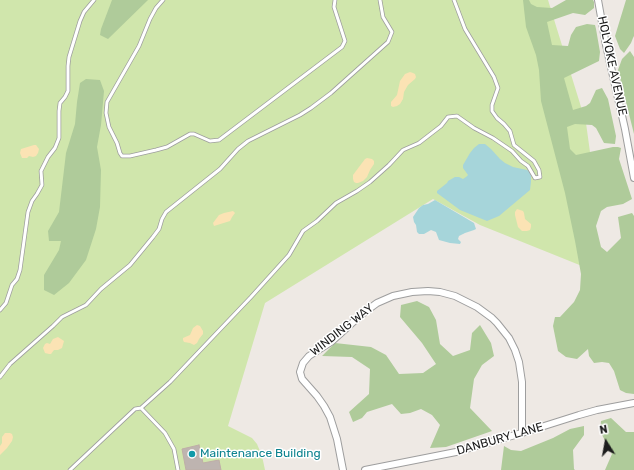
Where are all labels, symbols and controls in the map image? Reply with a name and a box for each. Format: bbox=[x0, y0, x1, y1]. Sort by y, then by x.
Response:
street label: HOLYOKE AVENUE bbox=[594, 15, 630, 117]
street label: WINDING WAY bbox=[307, 301, 377, 359]
street label: DANBURY LANE bbox=[455, 420, 545, 458]
north arrow bbox=[586, 422, 626, 462]
text: N bbox=[598, 423, 609, 437]
place label: Maintenance Building bbox=[200, 447, 321, 461]
marker: Maintenance Building bbox=[187, 449, 197, 459]

